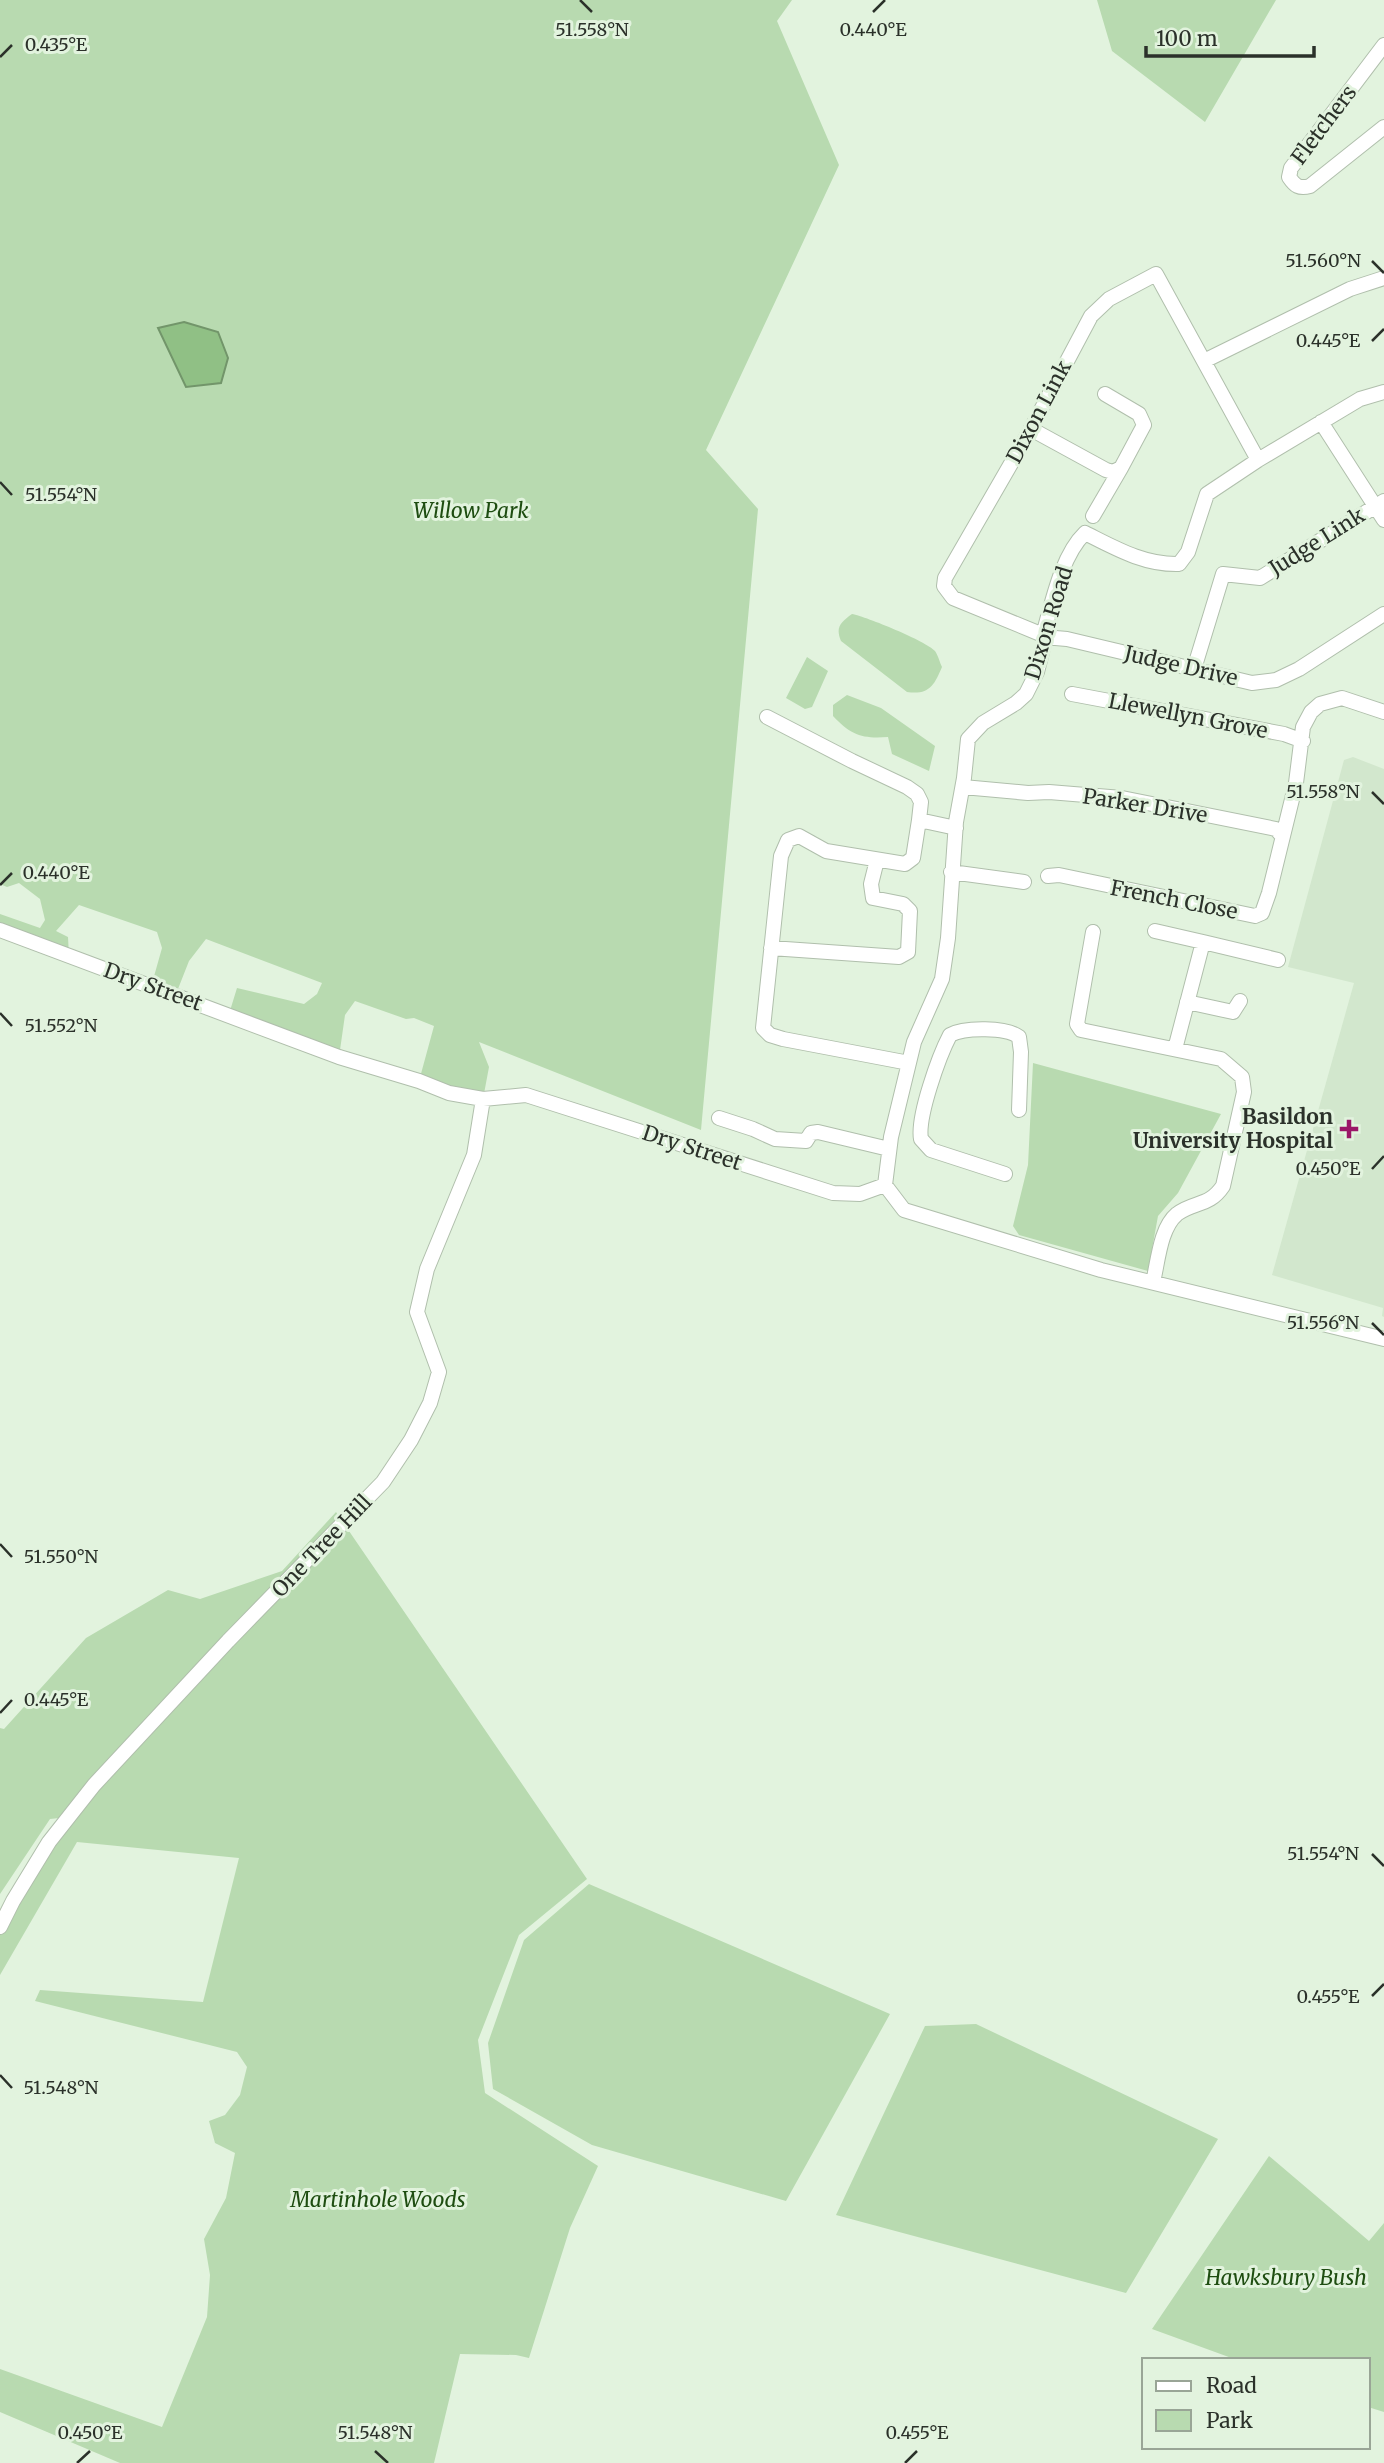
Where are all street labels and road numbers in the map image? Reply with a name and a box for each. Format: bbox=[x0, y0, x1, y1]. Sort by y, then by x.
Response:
street label: Fletchers bbox=[1285, 80, 1362, 170]
street label: Dixon Link bbox=[1000, 355, 1077, 468]
street label: Judge Link bbox=[1263, 501, 1370, 582]
street label: Dixon Road bbox=[1019, 563, 1079, 683]
street label: Judge Drive bbox=[1121, 639, 1241, 692]
street label: Llewellyn Grove bbox=[1106, 687, 1270, 744]
street label: Parker Drive bbox=[1081, 782, 1209, 829]
street label: French Close bbox=[1108, 874, 1240, 925]
street label: Dry Street bbox=[100, 956, 206, 1017]
street label: Dry Street bbox=[639, 1119, 745, 1176]
street label: One Tree Hill bbox=[266, 1488, 378, 1603]

